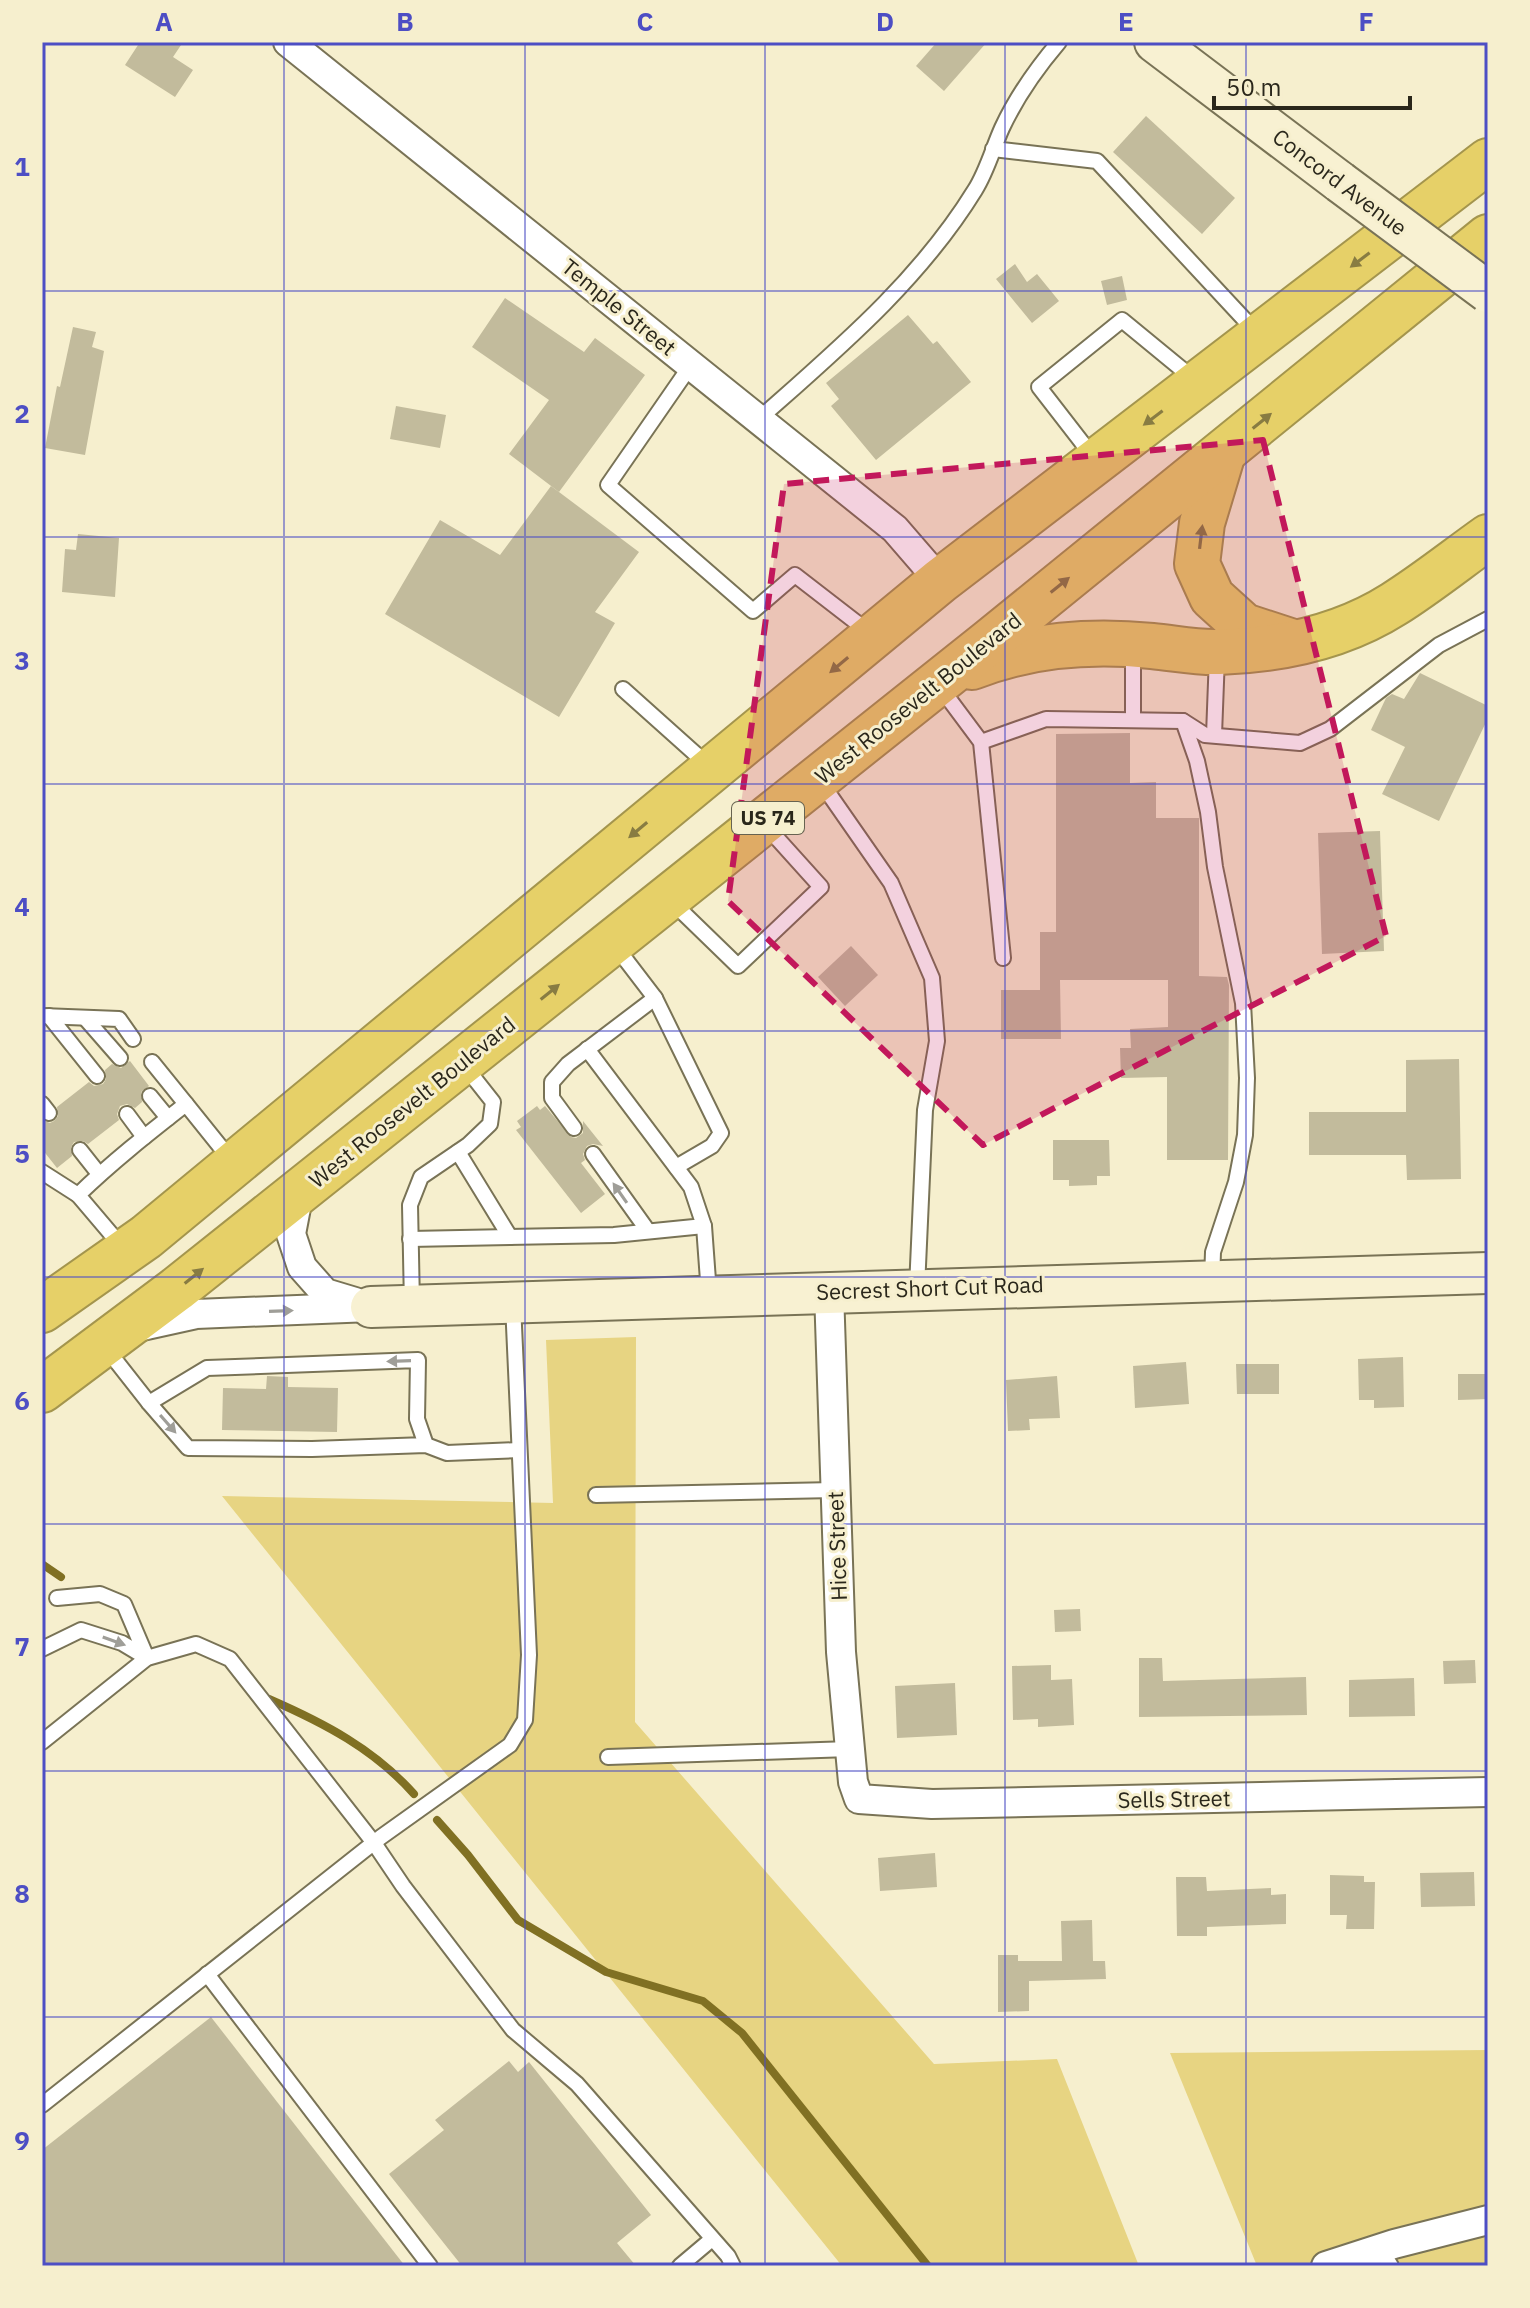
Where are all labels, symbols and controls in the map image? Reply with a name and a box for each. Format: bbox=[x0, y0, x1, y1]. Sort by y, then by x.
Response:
text: A bbox=[155, 4, 173, 38]
text: B bbox=[396, 4, 414, 38]
text: C bbox=[637, 4, 654, 38]
text: D bbox=[876, 4, 894, 38]
text: E bbox=[1118, 4, 1134, 38]
text: F bbox=[1358, 4, 1374, 38]
scale bar bbox=[1214, 60, 1410, 110]
text: 50 m bbox=[1226, 71, 1281, 103]
street label: Concord Avenue bbox=[1267, 122, 1413, 242]
text: 1 bbox=[14, 149, 30, 183]
one-way arrow bbox=[1350, 251, 1370, 267]
street label: Temple Street bbox=[556, 252, 682, 362]
text: 2 bbox=[14, 396, 30, 430]
one-way arrow bbox=[1143, 409, 1163, 425]
one-way arrow bbox=[1252, 414, 1272, 430]
one-way arrow bbox=[1194, 524, 1207, 549]
one-way arrow bbox=[1050, 577, 1070, 594]
street label: West Roosevelt Boulevard bbox=[809, 605, 1027, 790]
text: 3 bbox=[14, 643, 30, 677]
one-way arrow bbox=[829, 656, 849, 673]
road number: US 74 bbox=[732, 802, 804, 834]
one-way arrow bbox=[628, 821, 648, 838]
text: 4 bbox=[14, 889, 30, 923]
one-way arrow bbox=[540, 984, 560, 1001]
street label: West Roosevelt Boulevard bbox=[303, 1009, 521, 1194]
text: 5 bbox=[14, 1136, 30, 1170]
one-way arrow bbox=[613, 1182, 628, 1203]
one-way arrow bbox=[184, 1268, 204, 1285]
street label: Secrest Short Cut Road bbox=[816, 1269, 1044, 1306]
one-way arrow bbox=[269, 1304, 294, 1317]
one-way arrow bbox=[386, 1354, 411, 1367]
text: 6 bbox=[14, 1383, 30, 1417]
one-way arrow bbox=[159, 1414, 176, 1434]
street label: Hice Street bbox=[820, 1491, 853, 1601]
text: 7 bbox=[14, 1629, 30, 1663]
one-way arrow bbox=[102, 1635, 126, 1648]
street label: Sells Street bbox=[1117, 1783, 1231, 1814]
text: 8 bbox=[14, 1876, 30, 1910]
text: 9 bbox=[14, 2123, 30, 2157]

